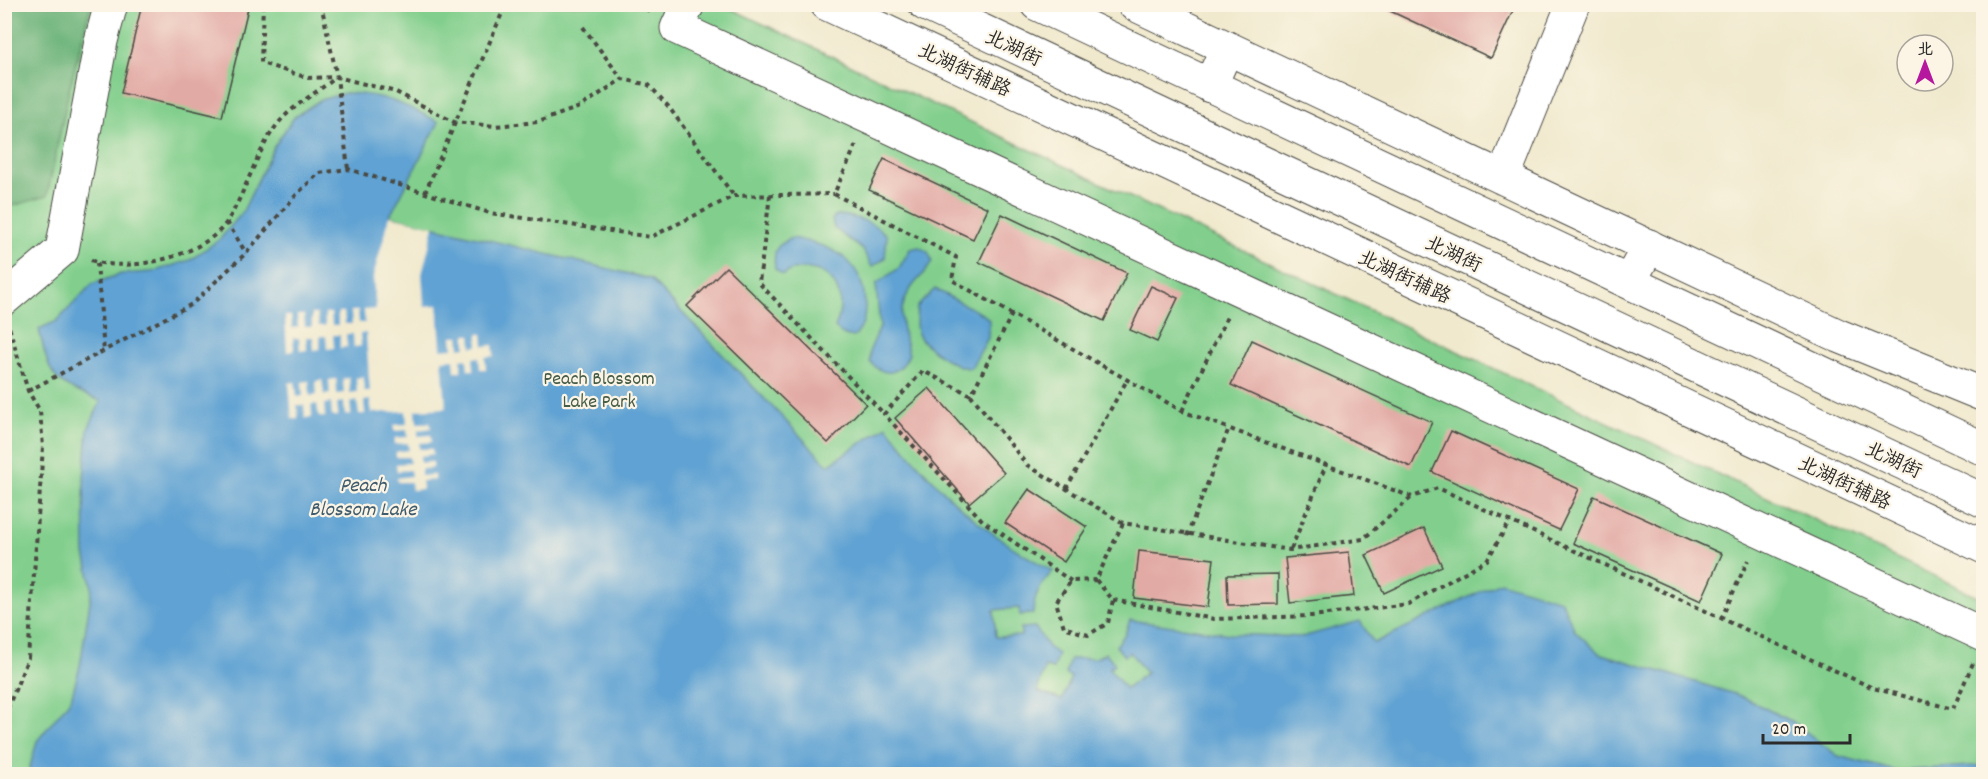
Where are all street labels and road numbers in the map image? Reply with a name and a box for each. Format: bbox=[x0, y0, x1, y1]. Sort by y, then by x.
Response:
street label: 北湖街 bbox=[980, 24, 1046, 75]
street label: 北湖街辅路 bbox=[913, 38, 1016, 106]
street label: 北湖街 bbox=[1420, 230, 1486, 281]
street label: 北湖街辅路 bbox=[1353, 245, 1456, 313]
street label: 北湖街 bbox=[1860, 436, 1926, 487]
street label: 北湖街辅路 bbox=[1793, 451, 1896, 519]

